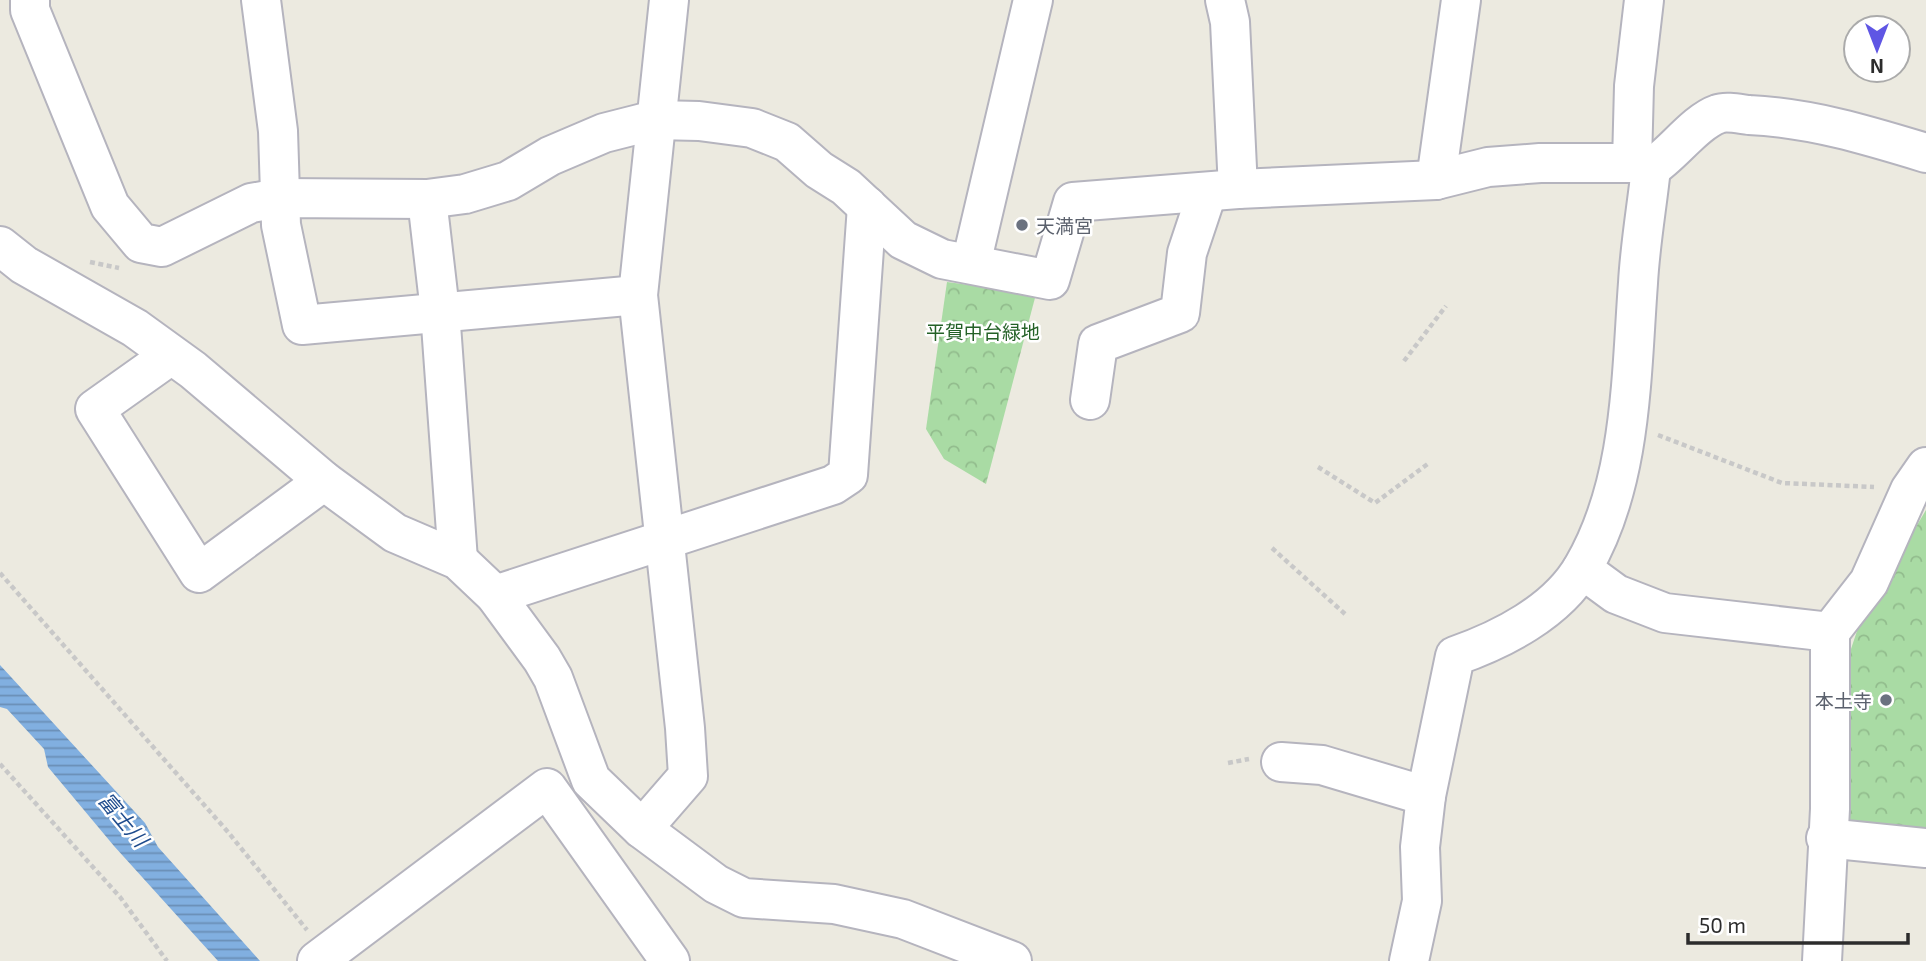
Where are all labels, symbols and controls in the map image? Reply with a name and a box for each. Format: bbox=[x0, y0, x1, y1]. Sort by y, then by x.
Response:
north arrow bbox=[1842, 14, 1912, 84]
text: N bbox=[1870, 55, 1884, 78]
place label: 天満宮 bbox=[1036, 214, 1093, 237]
marker: 天満宮 bbox=[1014, 217, 1030, 233]
park label: 平賀中台緑地 bbox=[926, 320, 1040, 343]
place label: 本土寺 bbox=[1815, 689, 1872, 712]
marker: 本土寺 bbox=[1878, 692, 1894, 708]
water label: 富士川 bbox=[94, 787, 155, 853]
scale bar bbox=[1688, 902, 1909, 946]
text: 50 m bbox=[1699, 912, 1746, 937]

